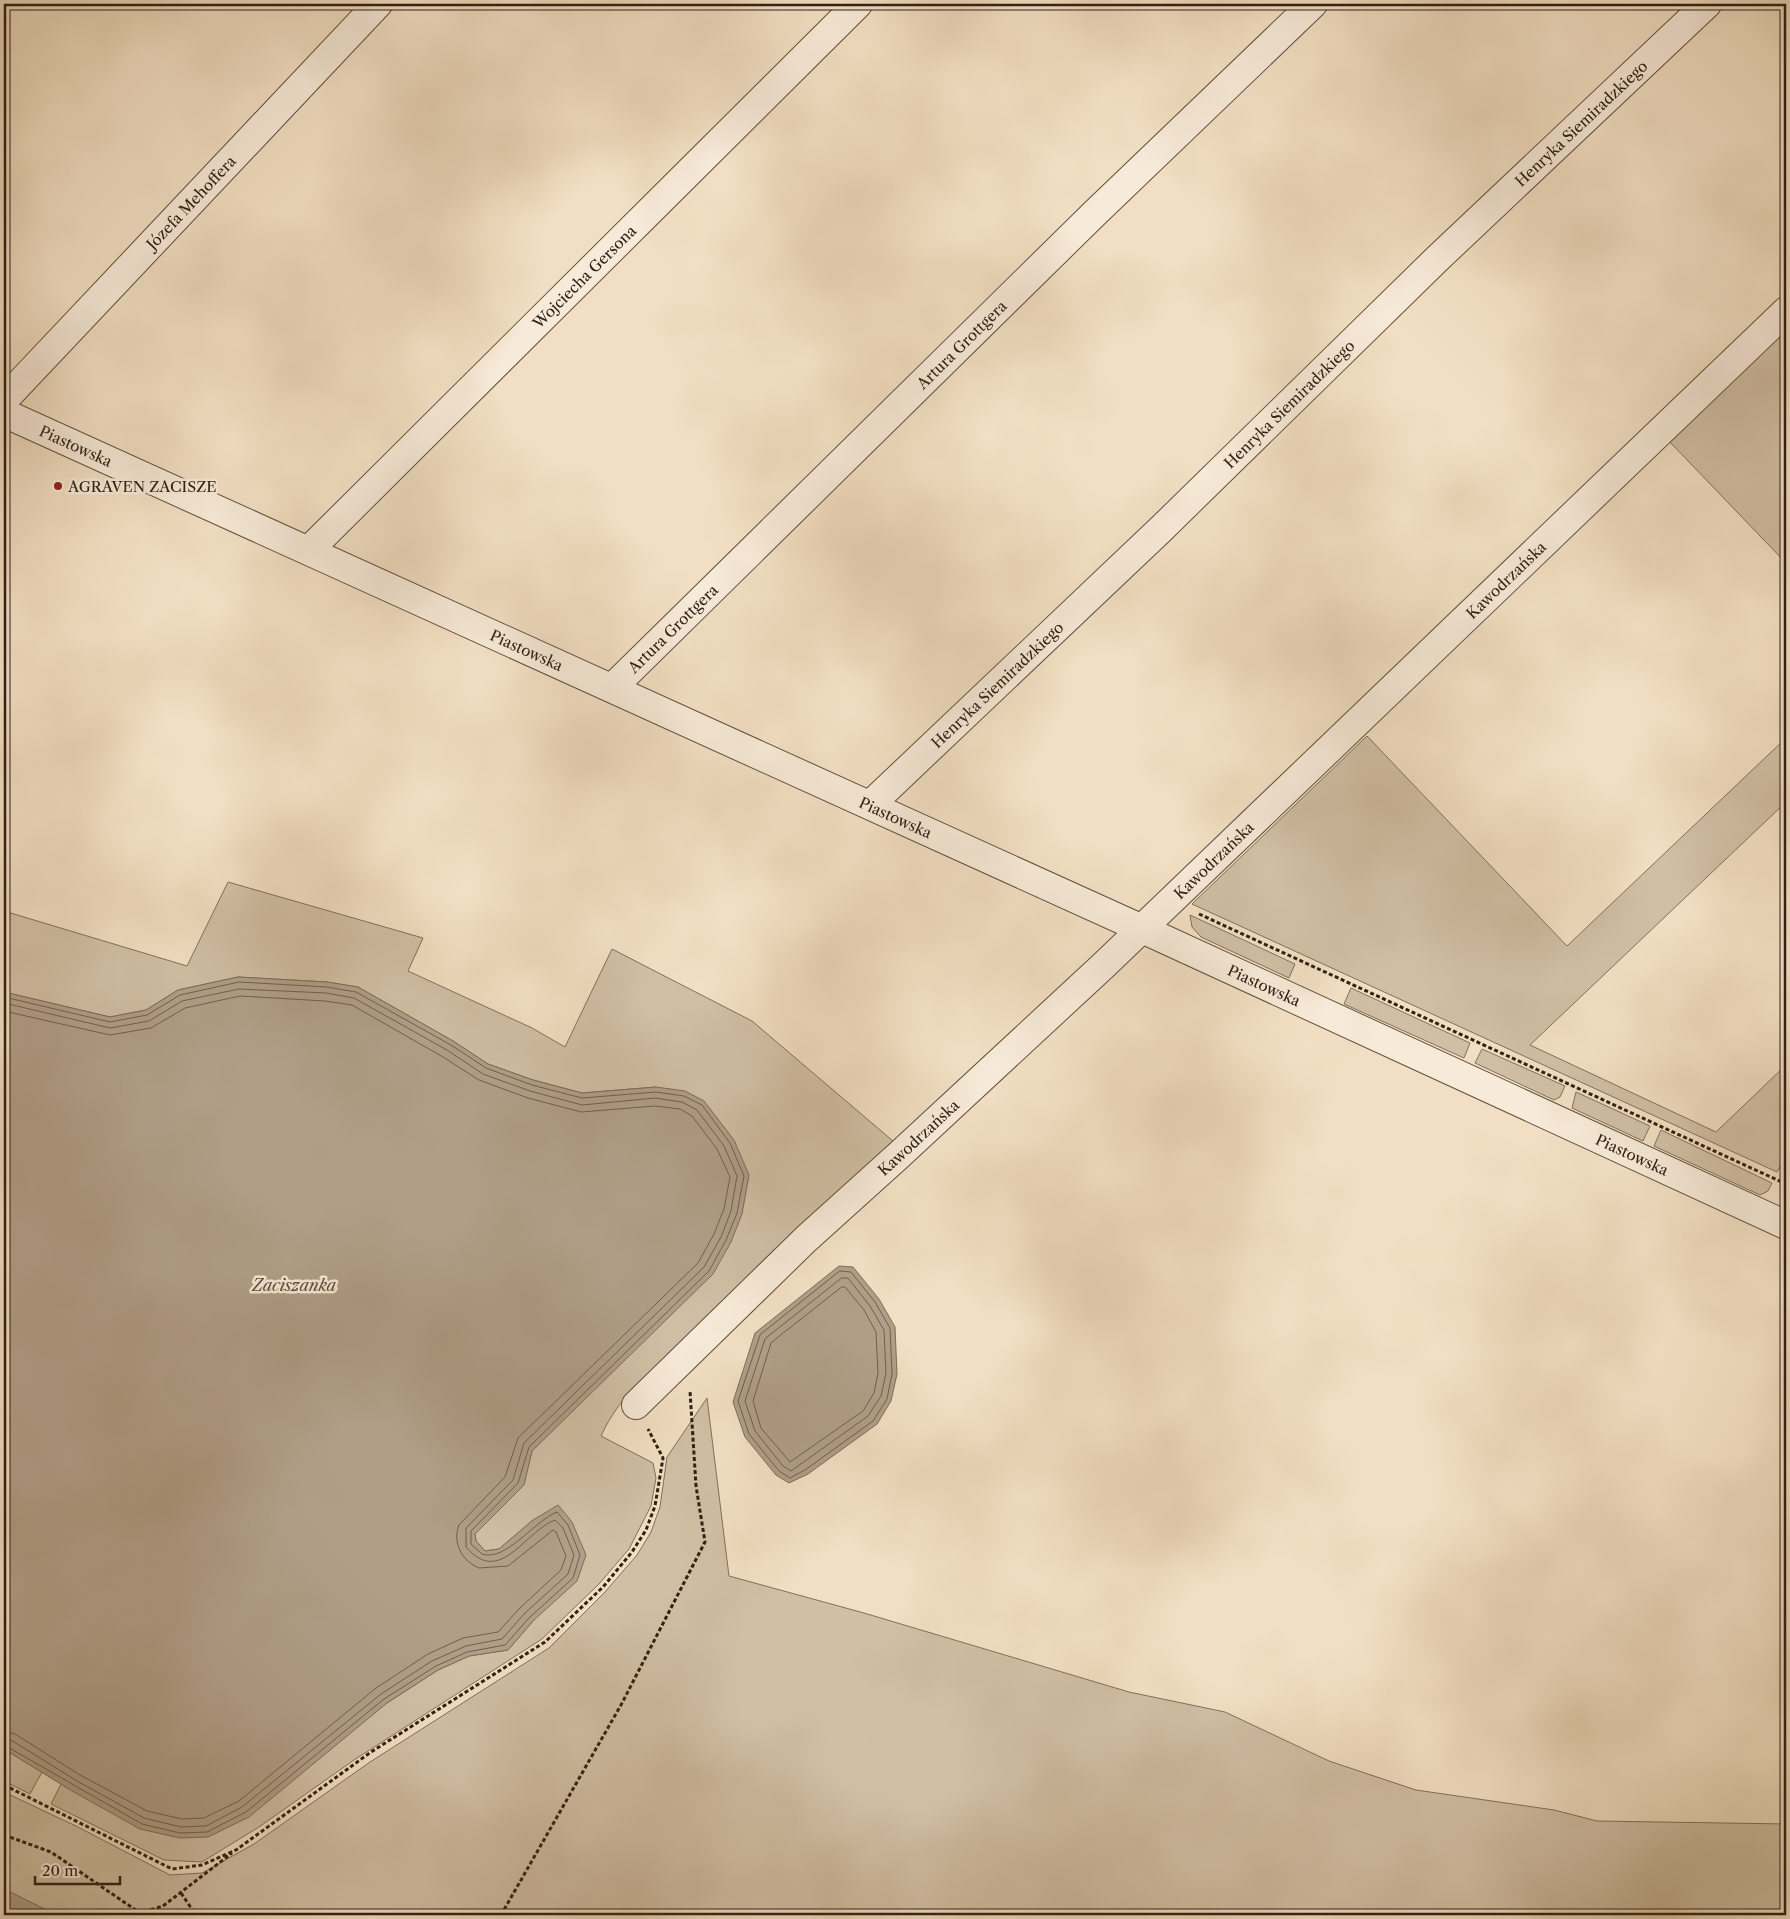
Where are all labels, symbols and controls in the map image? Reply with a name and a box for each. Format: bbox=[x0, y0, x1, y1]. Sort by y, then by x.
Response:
street label: Henryka Siemiradzkiego bbox=[1511, 56, 1651, 190]
street label: Józefa Mehoffera bbox=[141, 151, 240, 255]
street label: Wojciecha Gersona bbox=[528, 221, 640, 333]
street label: Artura Grottgera bbox=[912, 296, 1010, 393]
street label: Henryka Siemiradzkiego bbox=[1220, 336, 1358, 472]
street label: Piastowska bbox=[37, 421, 115, 470]
place label: AGRAVEN ZACISZE bbox=[67, 477, 217, 496]
marker: AGRAVEN ZACISZE bbox=[52, 480, 64, 492]
street label: Kawodrzańska bbox=[1462, 537, 1550, 622]
street label: Artura Grottgera bbox=[623, 580, 722, 677]
street label: Henryka Siemiradzkiego bbox=[927, 617, 1067, 752]
street label: Piastowska bbox=[487, 625, 566, 675]
street label: Piastowska bbox=[856, 792, 935, 842]
street label: Kawodrzańska bbox=[1169, 817, 1257, 903]
street label: Piastowska bbox=[1225, 960, 1304, 1010]
street label: Kawodrzańska bbox=[874, 1095, 963, 1179]
street label: Piastowska bbox=[1593, 1129, 1672, 1179]
water label: Zaciszanka bbox=[251, 1275, 337, 1295]
scale bar bbox=[35, 1854, 120, 1886]
text: 20 m bbox=[42, 1861, 78, 1880]

